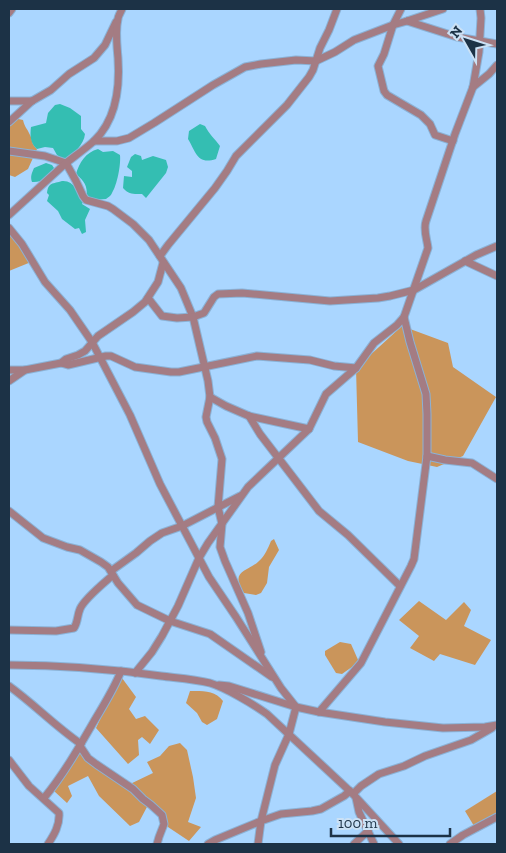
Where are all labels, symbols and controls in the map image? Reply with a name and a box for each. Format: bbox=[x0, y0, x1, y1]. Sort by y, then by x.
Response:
north arrow bbox=[441, 15, 491, 65]
text: N bbox=[446, 22, 466, 42]
scale bar bbox=[331, 806, 450, 838]
text: 100 m bbox=[338, 814, 377, 832]

